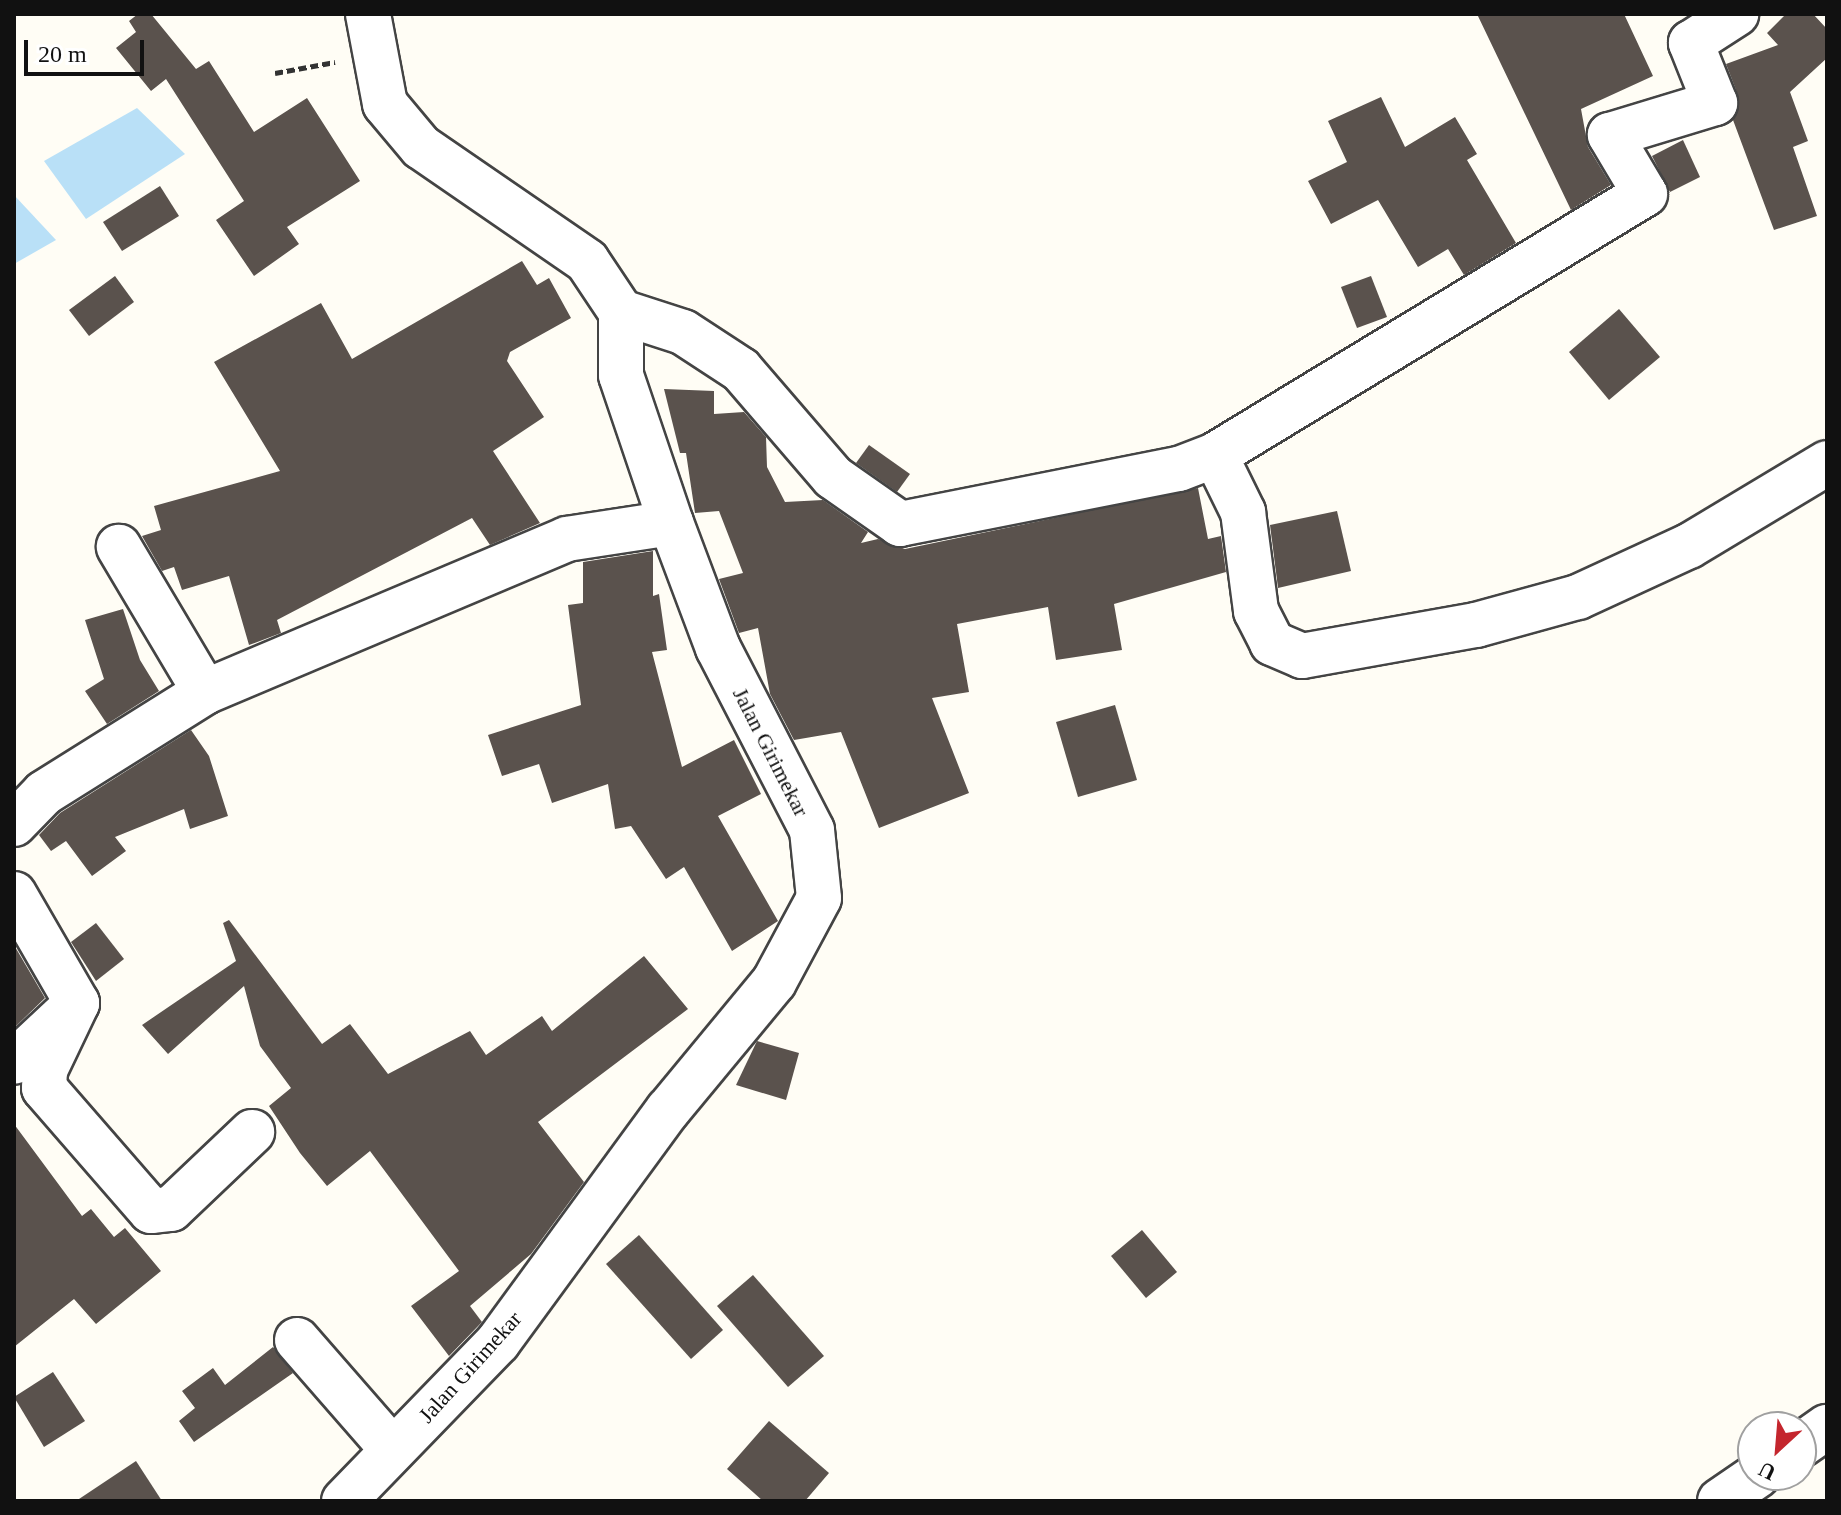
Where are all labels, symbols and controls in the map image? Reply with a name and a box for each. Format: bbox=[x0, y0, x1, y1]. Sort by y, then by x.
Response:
scale bar bbox=[28, 24, 148, 74]
text: 20 m bbox=[38, 41, 87, 67]
street label: Jalan Girimekar bbox=[727, 683, 815, 821]
street label: Jalan Girimekar bbox=[413, 1306, 527, 1428]
north arrow bbox=[1737, 1411, 1817, 1491]
text: U bbox=[1755, 1457, 1780, 1486]

